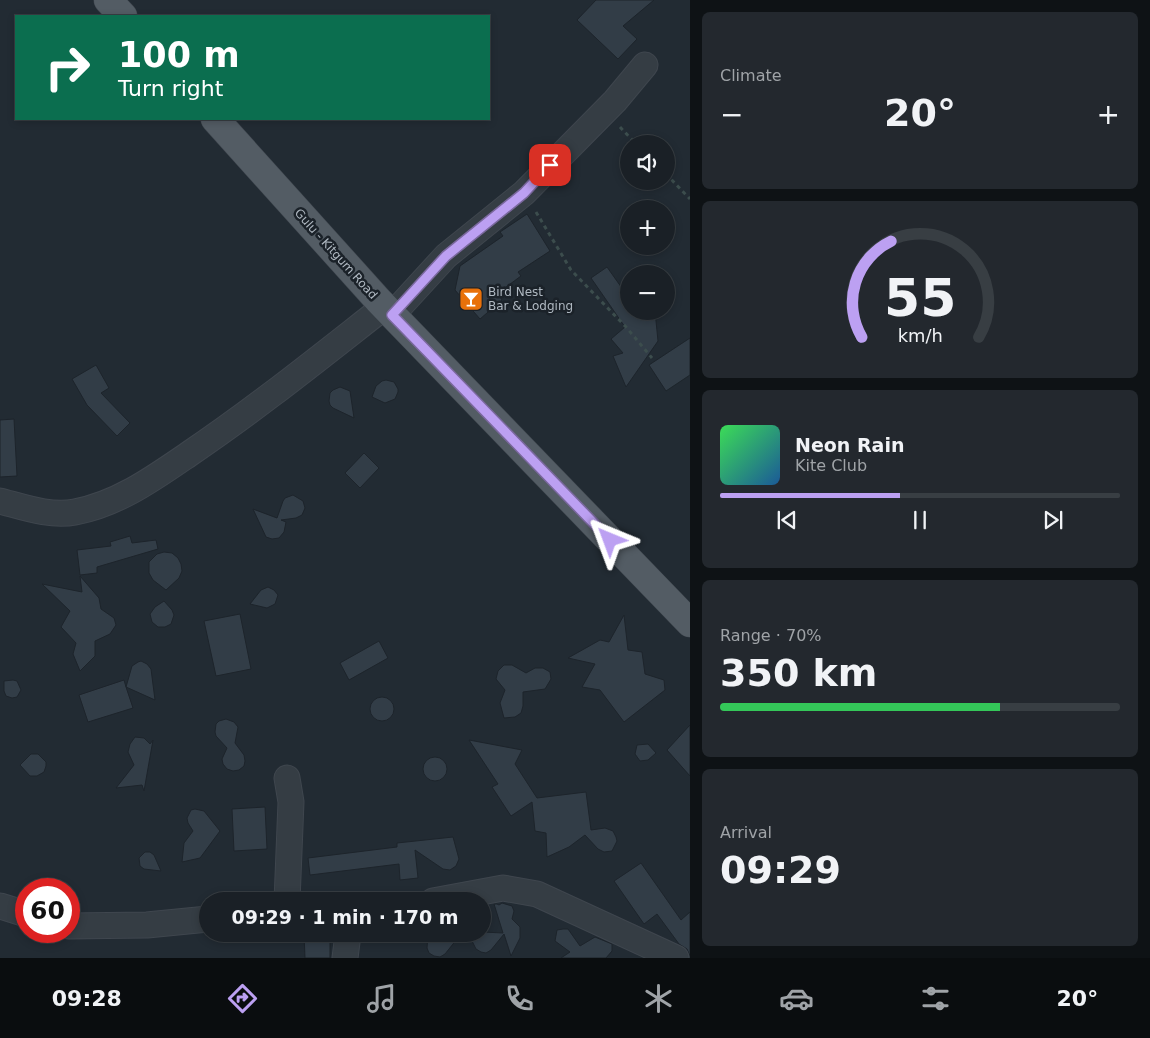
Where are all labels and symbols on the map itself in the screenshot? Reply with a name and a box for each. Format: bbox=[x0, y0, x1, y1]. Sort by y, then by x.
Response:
pin bbox=[529, 144, 571, 186]
street label: Gulu - Kitgum Road bbox=[292, 206, 380, 302]
place label: Bird Nest Bar & Lodging bbox=[488, 285, 573, 313]
bar icon: Bird Nest Bar & Lodging bbox=[458, 286, 484, 312]
position arrow bbox=[583, 513, 635, 565]
speed limit sign: 60 bbox=[15, 878, 80, 943]

